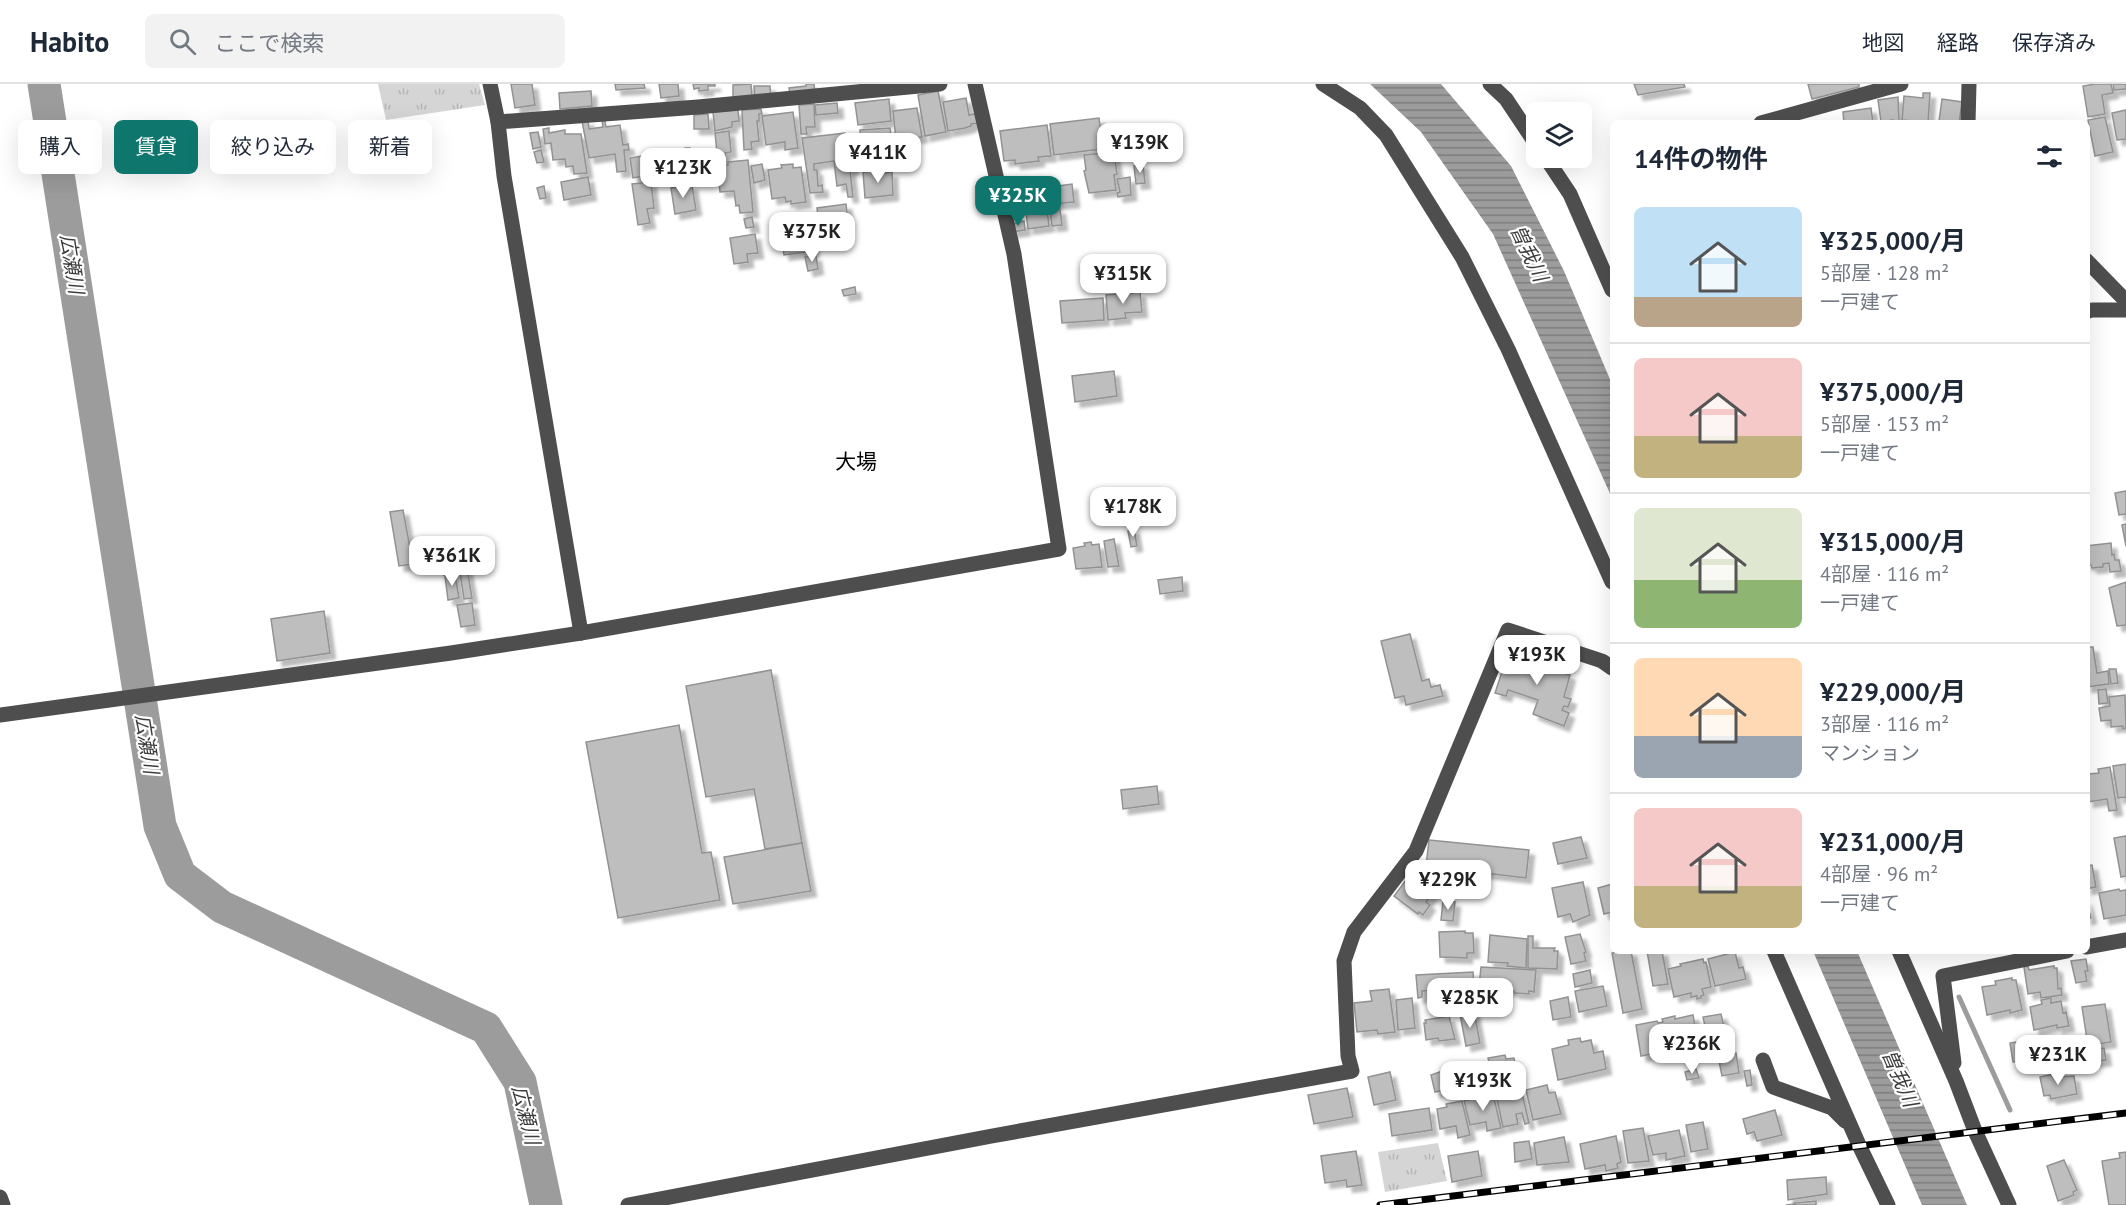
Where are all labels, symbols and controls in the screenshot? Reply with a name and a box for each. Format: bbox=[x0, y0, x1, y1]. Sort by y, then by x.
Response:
search box bbox=[145, 14, 565, 68]
text: Habito bbox=[30, 23, 109, 60]
icon: search bbox=[166, 25, 199, 58]
text: ここで検索 bbox=[214, 29, 324, 57]
text: 地図 bbox=[1862, 29, 1904, 56]
text: 経路 bbox=[1937, 29, 1979, 56]
text: 保存済み bbox=[2012, 29, 2096, 56]
map controls bbox=[1526, 102, 1592, 168]
button: layers bbox=[1526, 102, 1592, 168]
chip: 購入 bbox=[18, 120, 102, 174]
chip: 賃貸 bbox=[114, 120, 198, 174]
chip: 絞り込み bbox=[210, 120, 336, 174]
chip: 新着 bbox=[348, 120, 432, 174]
pin: ¥139K bbox=[1098, 123, 1182, 174]
text: ¥139K bbox=[1111, 129, 1169, 155]
pin: ¥411K bbox=[836, 133, 920, 184]
text: ¥411K bbox=[849, 139, 907, 165]
icon: filters bbox=[2033, 140, 2066, 173]
text: 14件の物件 bbox=[1634, 142, 1767, 175]
pin: ¥123K bbox=[641, 148, 725, 199]
text: ¥123K bbox=[654, 154, 712, 180]
pin: ¥325K bbox=[976, 176, 1060, 227]
text: ¥325K bbox=[989, 182, 1047, 208]
pin: ¥375K bbox=[770, 212, 854, 263]
text: ¥375K bbox=[783, 218, 841, 244]
water label: 曽我川 bbox=[1505, 220, 1554, 287]
text: ¥325,000/月 bbox=[1820, 224, 1966, 257]
icon: home bbox=[1682, 231, 1754, 303]
water label: 広瀬川 bbox=[54, 232, 90, 298]
pin: ¥315K bbox=[1081, 254, 1165, 305]
text: ¥315K bbox=[1094, 260, 1152, 286]
text: 5部屋 · 128 m² bbox=[1820, 260, 1949, 286]
text: 一戸建て bbox=[1820, 289, 1900, 315]
text: ¥375,000/月 bbox=[1820, 375, 1966, 408]
icon: home bbox=[1682, 382, 1754, 454]
text: 5部屋 · 153 m² bbox=[1820, 411, 1949, 437]
text: 一戸建て bbox=[1820, 440, 1900, 466]
district label: 大場 bbox=[835, 448, 877, 475]
pin: ¥178K bbox=[1091, 487, 1175, 538]
text: ¥178K bbox=[1104, 493, 1162, 519]
text: ¥315,000/月 bbox=[1820, 525, 1966, 558]
icon: home bbox=[1682, 532, 1754, 604]
pin: ¥361K bbox=[410, 536, 494, 587]
text: ¥361K bbox=[423, 542, 481, 568]
text: 4部屋 · 116 m² bbox=[1820, 561, 1949, 587]
text: 一戸建て bbox=[1820, 590, 1900, 616]
pin: ¥193K bbox=[1495, 635, 1579, 686]
text: ¥193K bbox=[1508, 641, 1566, 667]
text: ¥229,000/月 bbox=[1820, 675, 1966, 708]
icon: home bbox=[1682, 682, 1754, 754]
text: 3部屋 · 116 m² bbox=[1820, 711, 1949, 737]
water label: 広瀬川 bbox=[129, 712, 165, 778]
text: マンション bbox=[1820, 740, 1920, 766]
text: ¥231,000/月 bbox=[1820, 825, 1966, 858]
icon: home bbox=[1682, 832, 1754, 904]
pin: ¥229K bbox=[1406, 860, 1490, 911]
text: 4部屋 · 96 m² bbox=[1820, 861, 1938, 887]
text: ¥229K bbox=[1419, 866, 1477, 892]
text: 一戸建て bbox=[1820, 890, 1900, 916]
pin: ¥285K bbox=[1428, 978, 1512, 1029]
text: ¥285K bbox=[1441, 984, 1499, 1010]
pin: ¥236K bbox=[1650, 1024, 1734, 1075]
text: ¥236K bbox=[1663, 1030, 1721, 1056]
pin: ¥231K bbox=[2016, 1035, 2100, 1086]
text: ¥231K bbox=[2029, 1041, 2087, 1067]
water label: 曽我川 bbox=[1876, 1045, 1924, 1113]
pin: ¥193K bbox=[1441, 1061, 1525, 1112]
text: ¥193K bbox=[1454, 1067, 1512, 1093]
water label: 広瀬川 bbox=[506, 1083, 546, 1149]

